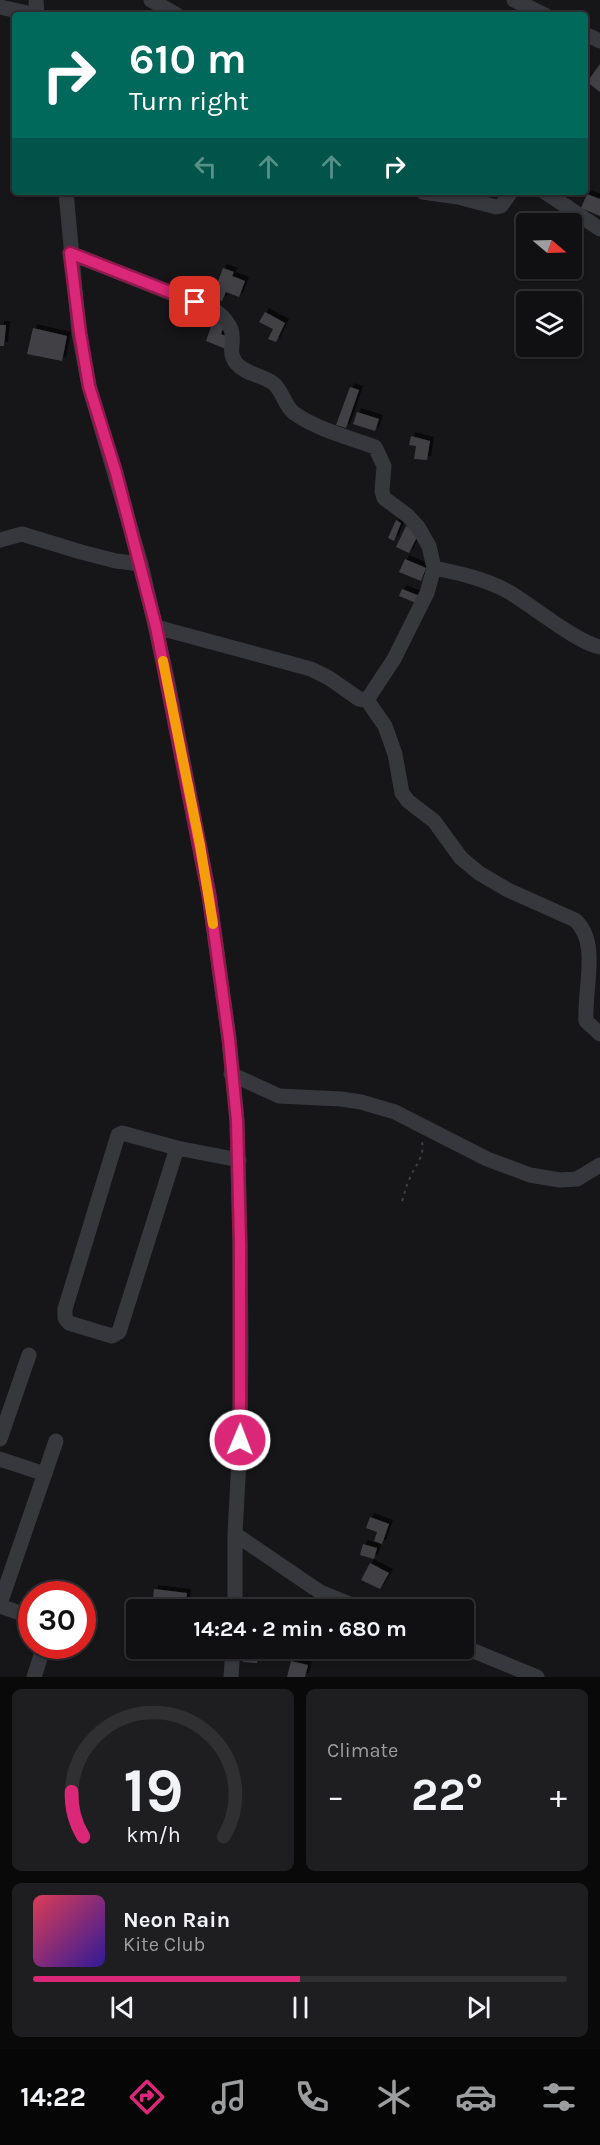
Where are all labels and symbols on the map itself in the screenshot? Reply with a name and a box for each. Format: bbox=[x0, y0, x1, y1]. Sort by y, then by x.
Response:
north arrow bbox=[516, 213, 582, 279]
pin bbox=[169, 276, 220, 327]
position arrow bbox=[208, 1408, 272, 1472]
speed limit sign: 30 bbox=[18, 1581, 96, 1659]

